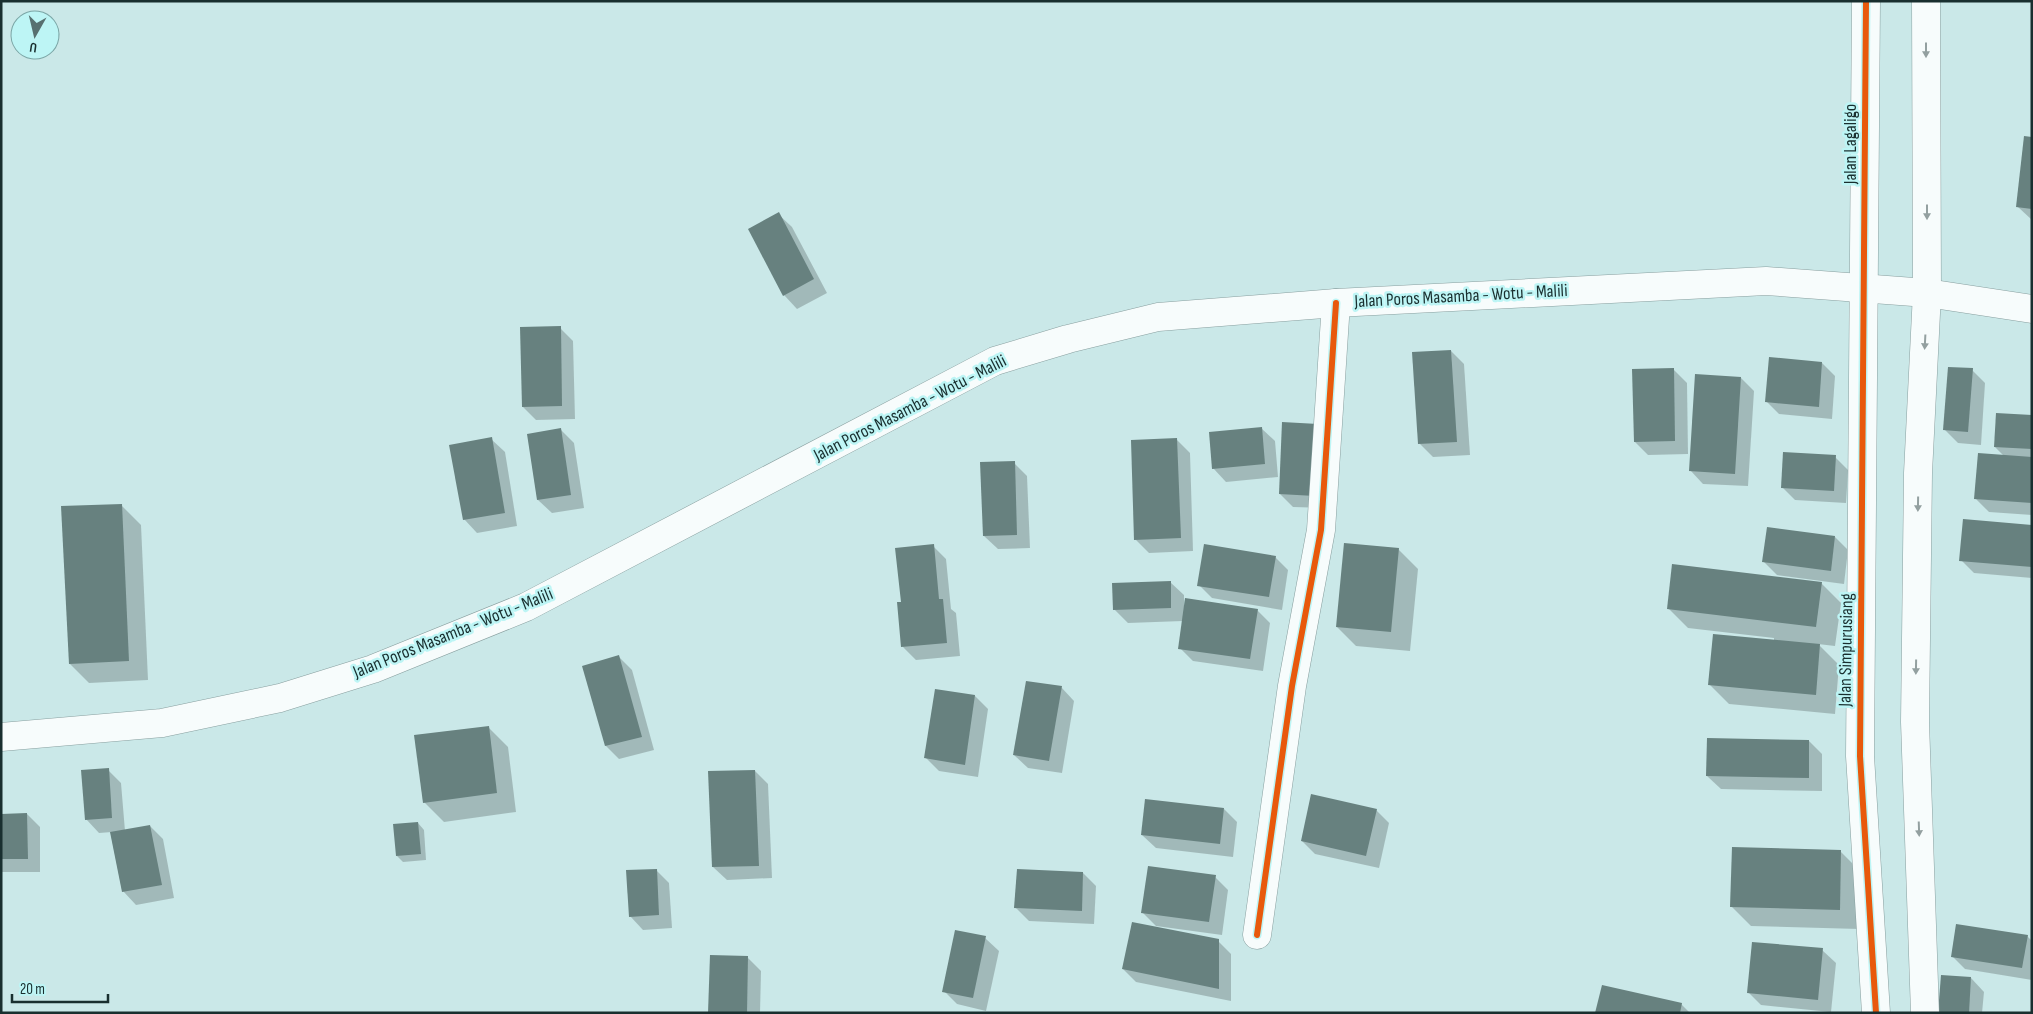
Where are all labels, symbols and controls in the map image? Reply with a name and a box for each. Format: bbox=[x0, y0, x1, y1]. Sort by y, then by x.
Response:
north arrow bbox=[10, 10, 60, 60]
text: U bbox=[28, 38, 38, 56]
one-way arrow bbox=[1922, 42, 1930, 58]
street label: Jalan Lagaligo bbox=[1840, 104, 1861, 185]
one-way arrow bbox=[1923, 205, 1931, 221]
street label: Jalan Poros Masamba - Wotu - Malili bbox=[1353, 280, 1568, 312]
one-way arrow bbox=[1920, 334, 1928, 350]
street label: Jalan Poros Masamba - Wotu - Malili bbox=[809, 350, 1010, 466]
one-way arrow bbox=[1913, 496, 1921, 512]
street label: Jalan Poros Masamba - Wotu - Malili bbox=[349, 583, 556, 683]
street label: Jalan Simpurusiang bbox=[1834, 593, 1857, 708]
one-way arrow bbox=[1912, 659, 1920, 675]
one-way arrow bbox=[1915, 821, 1923, 837]
scale bar bbox=[12, 972, 109, 1004]
text: 20 m bbox=[20, 980, 45, 999]

